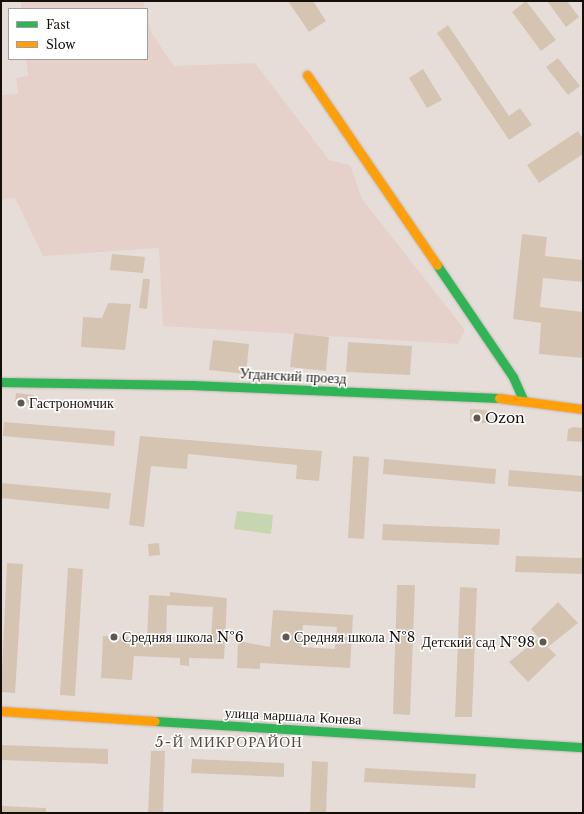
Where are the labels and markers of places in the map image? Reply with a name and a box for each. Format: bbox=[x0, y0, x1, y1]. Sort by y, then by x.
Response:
place label: Гастрономчик bbox=[29, 395, 114, 411]
marker: Гастрономчик bbox=[16, 398, 26, 408]
place label: Ozon bbox=[485, 410, 525, 426]
marker: Ozon bbox=[472, 413, 482, 423]
place label: Средняя школа №6 bbox=[122, 629, 244, 645]
place label: Средняя школа №8 bbox=[294, 629, 415, 645]
marker: Средняя школа №6 bbox=[109, 632, 119, 642]
marker: Средняя школа №8 bbox=[281, 632, 291, 642]
place label: Детский сад №98 bbox=[422, 634, 535, 650]
marker: Детский сад №98 bbox=[538, 637, 548, 647]

